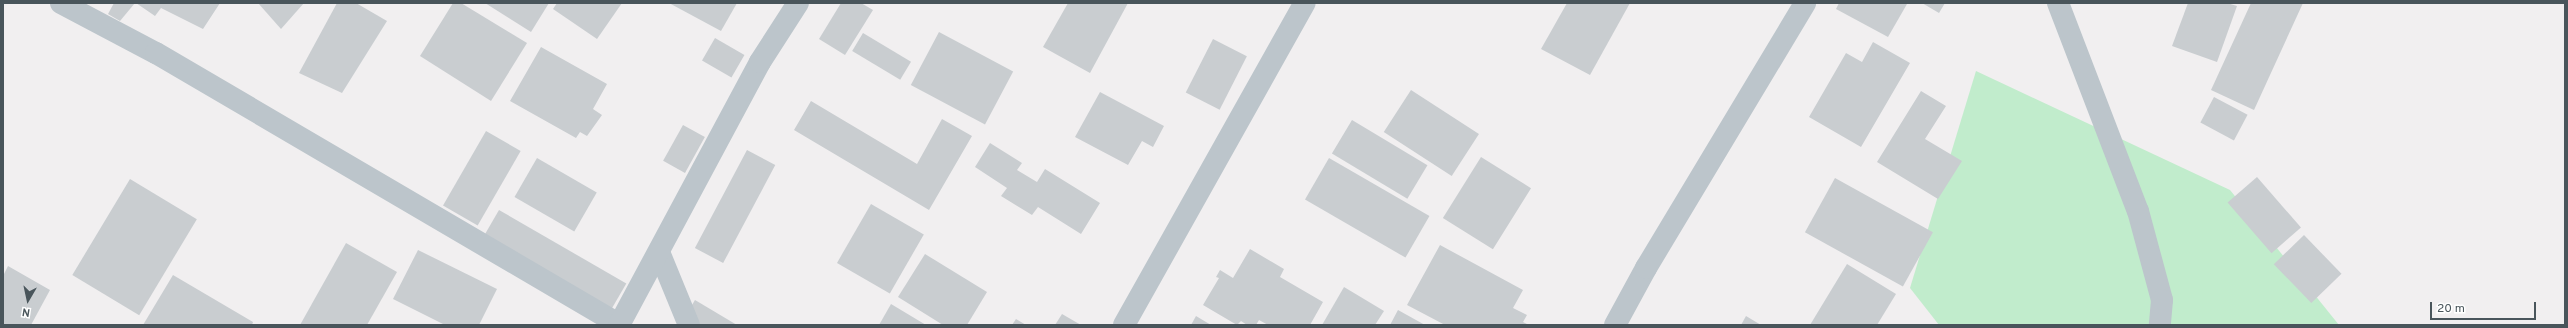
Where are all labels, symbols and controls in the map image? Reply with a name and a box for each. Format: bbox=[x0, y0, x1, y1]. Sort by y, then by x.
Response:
north arrow bbox=[8, 280, 48, 320]
scale bar bbox=[2432, 294, 2538, 320]
text: 20 m bbox=[2437, 301, 2465, 317]
text: N bbox=[21, 304, 31, 319]

